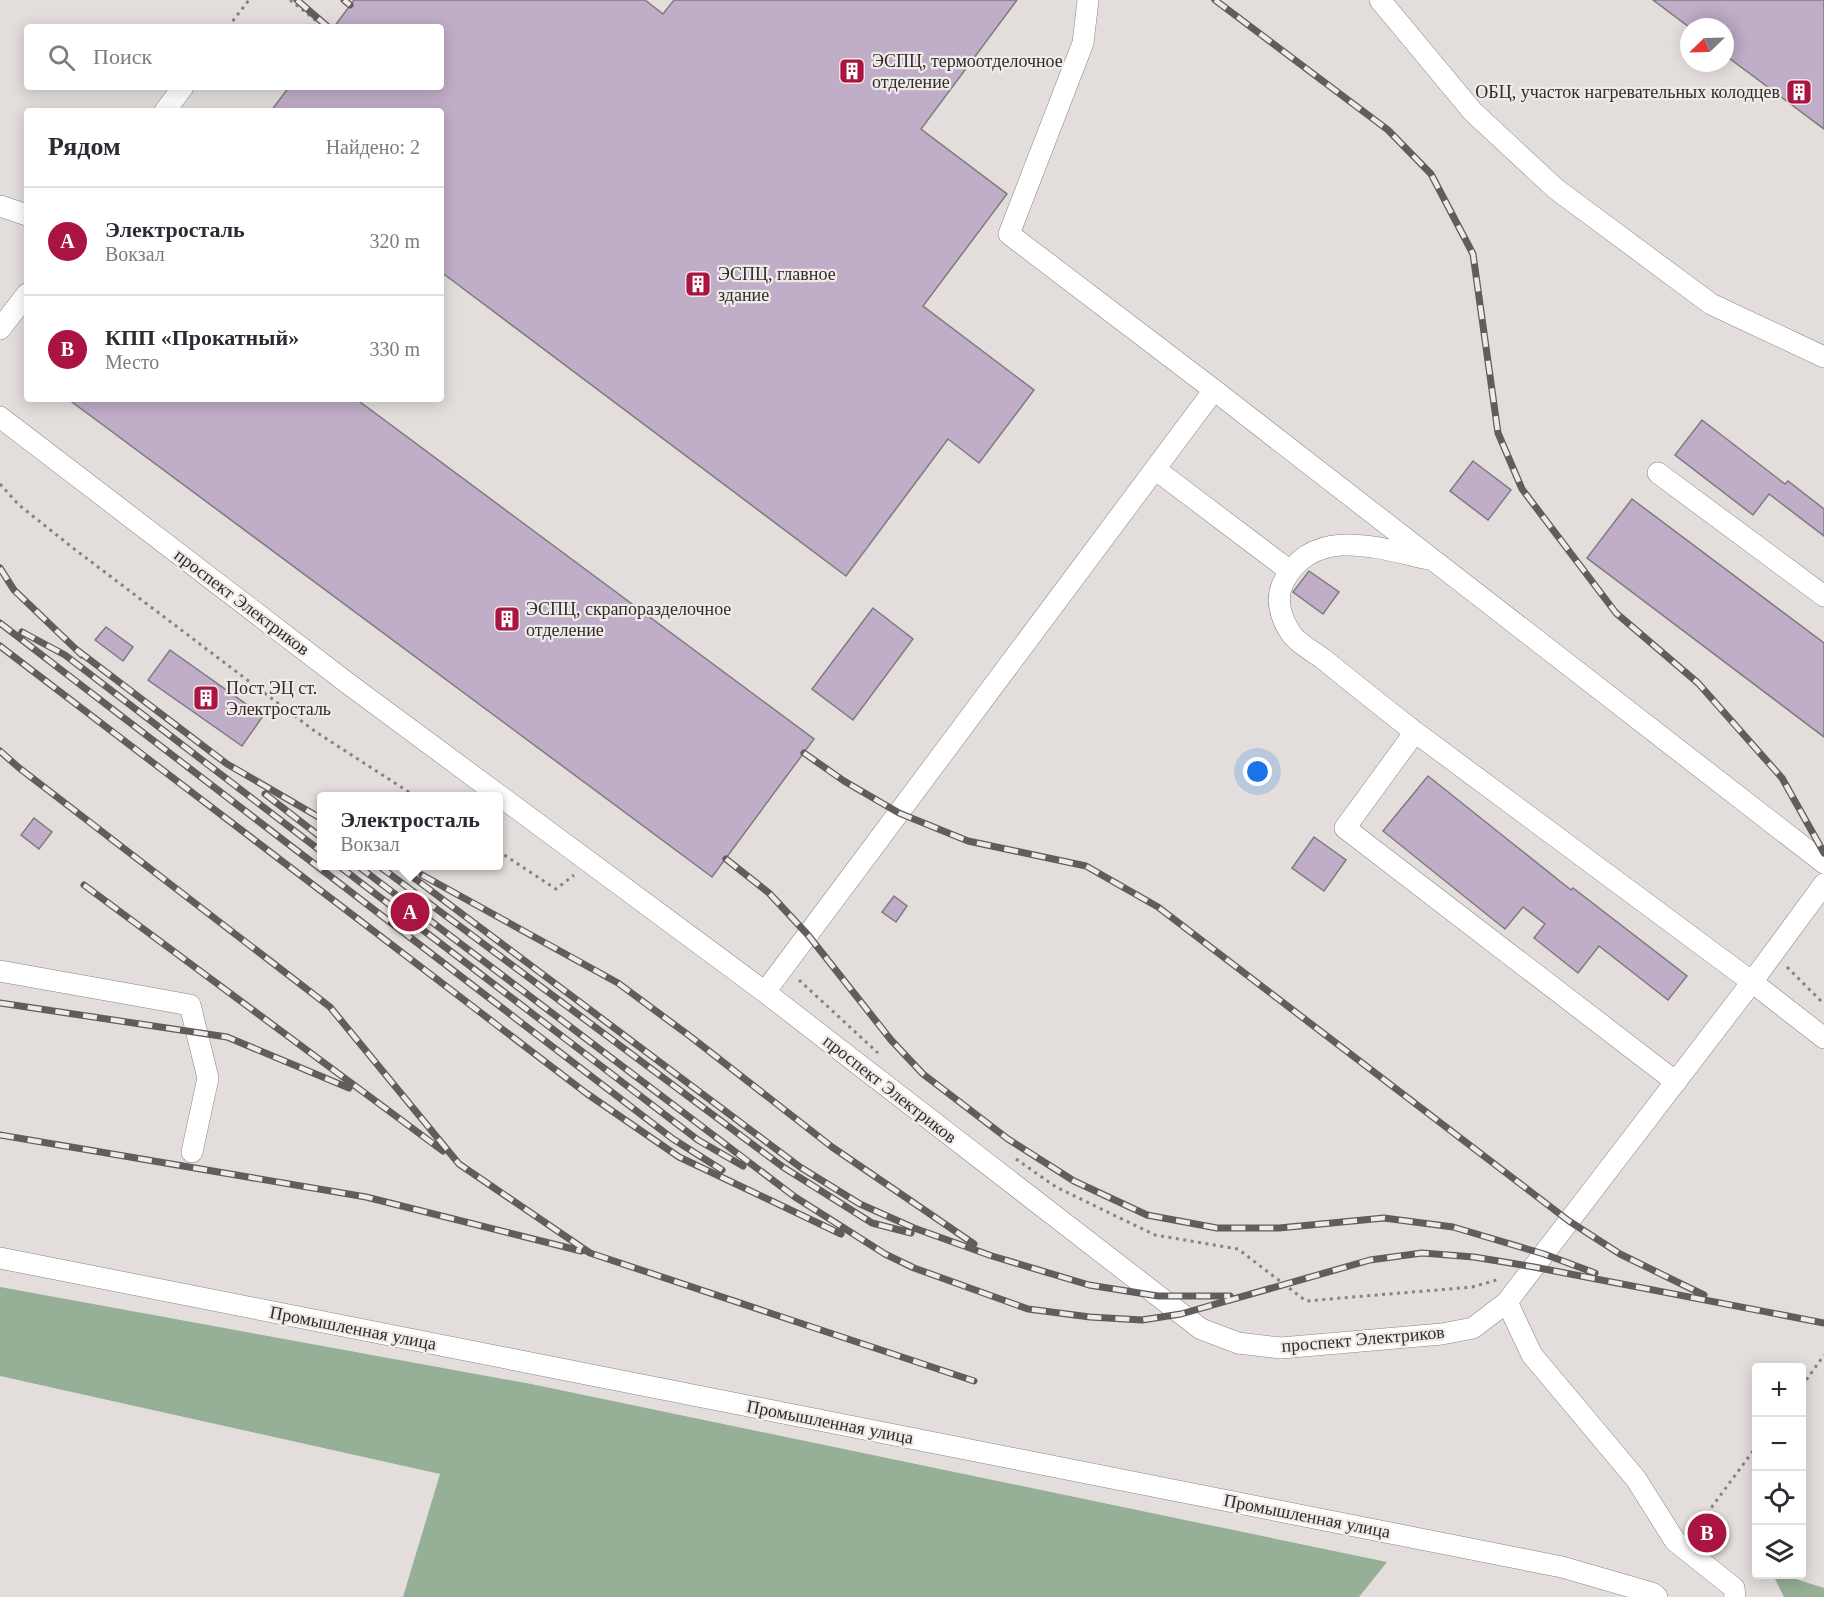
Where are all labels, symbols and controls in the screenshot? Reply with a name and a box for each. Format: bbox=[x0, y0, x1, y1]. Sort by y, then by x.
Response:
north arrow bbox=[1680, 18, 1734, 72]
search box bbox=[24, 24, 444, 90]
icon: search bbox=[45, 41, 78, 74]
text: Поиск bbox=[93, 44, 152, 69]
place label: ЭСПЦ, термоотделочное отделение bbox=[872, 51, 1063, 92]
building icon: ЭСПЦ, термоотделочное отделение bbox=[837, 56, 867, 86]
building icon: ОБЦ, участок нагревательных колодцев bbox=[1784, 77, 1814, 107]
place label: ОБЦ, участок нагревательных колодцев bbox=[1475, 82, 1780, 102]
text: Рядом bbox=[48, 132, 121, 161]
text: Найдено: 2 bbox=[326, 136, 420, 158]
text: Электросталь bbox=[105, 217, 245, 242]
text: A bbox=[60, 230, 75, 252]
text: 320 m bbox=[369, 230, 420, 252]
text: Вокзал bbox=[105, 243, 165, 265]
place label: ЭСПЦ, главное здание bbox=[718, 264, 836, 305]
building icon: ЭСПЦ, главное здание bbox=[683, 269, 713, 299]
text: КПП «Прокатный» bbox=[105, 325, 299, 350]
text: B bbox=[61, 338, 74, 360]
text: 330 m bbox=[369, 338, 420, 360]
text: Место bbox=[105, 351, 159, 373]
street label: проспект Электриков bbox=[171, 545, 313, 659]
place label: ЭСПЦ, скрапоразделочное отделение bbox=[526, 599, 731, 640]
building icon: ЭСПЦ, скрапоразделочное отделение bbox=[492, 604, 522, 634]
place label: Пост ЭЦ ст. Электросталь bbox=[226, 678, 331, 719]
building icon: Пост ЭЦ ст. Электросталь bbox=[191, 683, 221, 713]
your location bbox=[1243, 757, 1272, 786]
popup bbox=[317, 792, 503, 870]
text: Электросталь bbox=[340, 807, 480, 832]
text: Вокзал bbox=[340, 833, 400, 855]
pin: A bbox=[390, 890, 430, 934]
street label: проспект Электриков bbox=[819, 1031, 961, 1147]
street label: Промышленная улица bbox=[268, 1302, 438, 1354]
street label: проспект Электриков bbox=[1281, 1322, 1445, 1356]
map controls bbox=[1752, 1363, 1806, 1579]
button: + bbox=[1752, 1363, 1806, 1417]
street label: Промышленная улица bbox=[745, 1396, 915, 1448]
button: − bbox=[1752, 1417, 1806, 1471]
button: locate bbox=[1752, 1471, 1806, 1525]
street label: Промышленная улица bbox=[1222, 1490, 1392, 1542]
pin: B bbox=[1688, 1510, 1726, 1556]
button: layers bbox=[1752, 1525, 1806, 1579]

